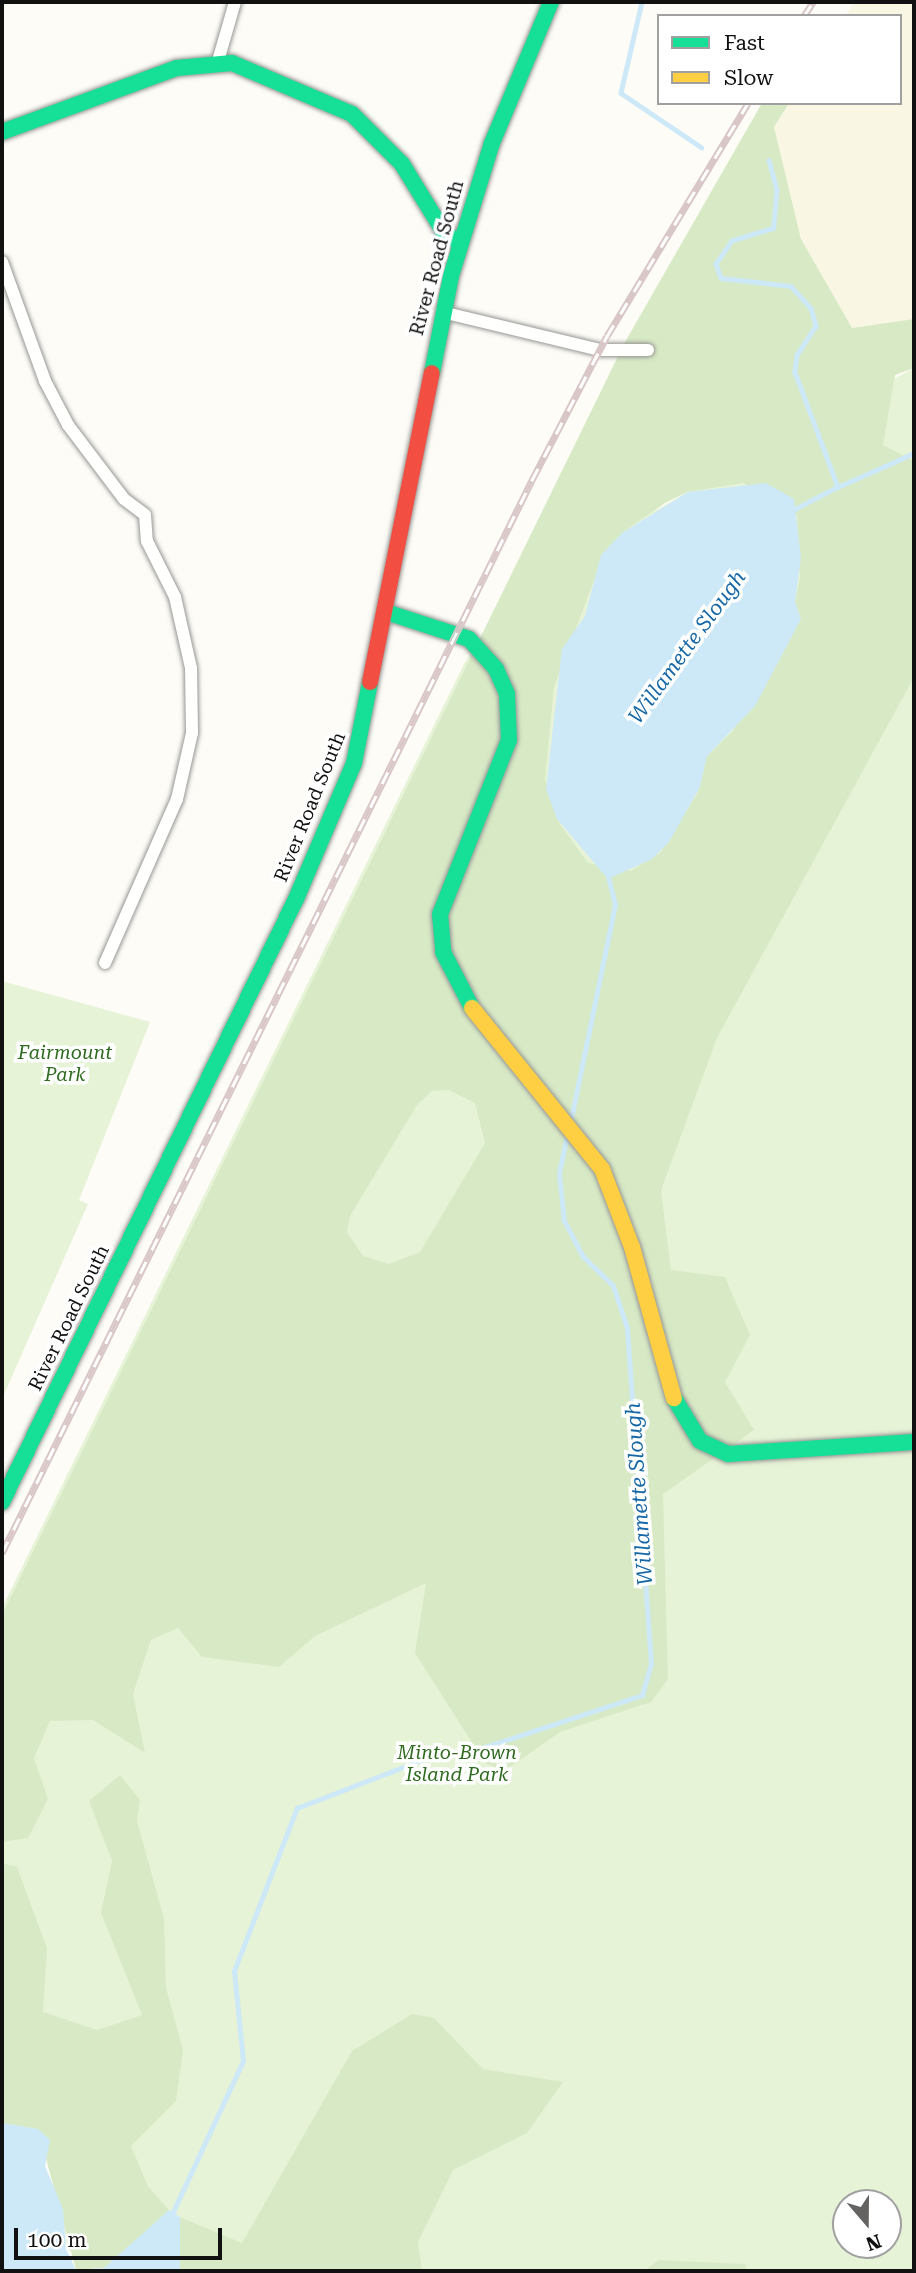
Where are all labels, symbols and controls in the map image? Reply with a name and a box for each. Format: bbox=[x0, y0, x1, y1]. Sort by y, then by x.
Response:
legend bbox=[657, 14, 902, 105]
text: Fast bbox=[724, 31, 765, 55]
text: Slow bbox=[724, 66, 773, 90]
street label: River Road South bbox=[405, 178, 469, 338]
water label: Willamette Slough bbox=[623, 565, 751, 729]
street label: River Road South bbox=[270, 729, 350, 885]
park label: Fairmount Park bbox=[18, 1042, 112, 1086]
street label: River Road South bbox=[24, 1241, 114, 1395]
water label: Willamette Slough bbox=[620, 1402, 658, 1586]
park label: Minto-Brown Island Park bbox=[397, 1742, 517, 1786]
north arrow bbox=[832, 2189, 902, 2259]
scale bar bbox=[18, 2214, 226, 2258]
text: 100 m bbox=[27, 2228, 87, 2252]
text: N bbox=[863, 2229, 884, 2256]

